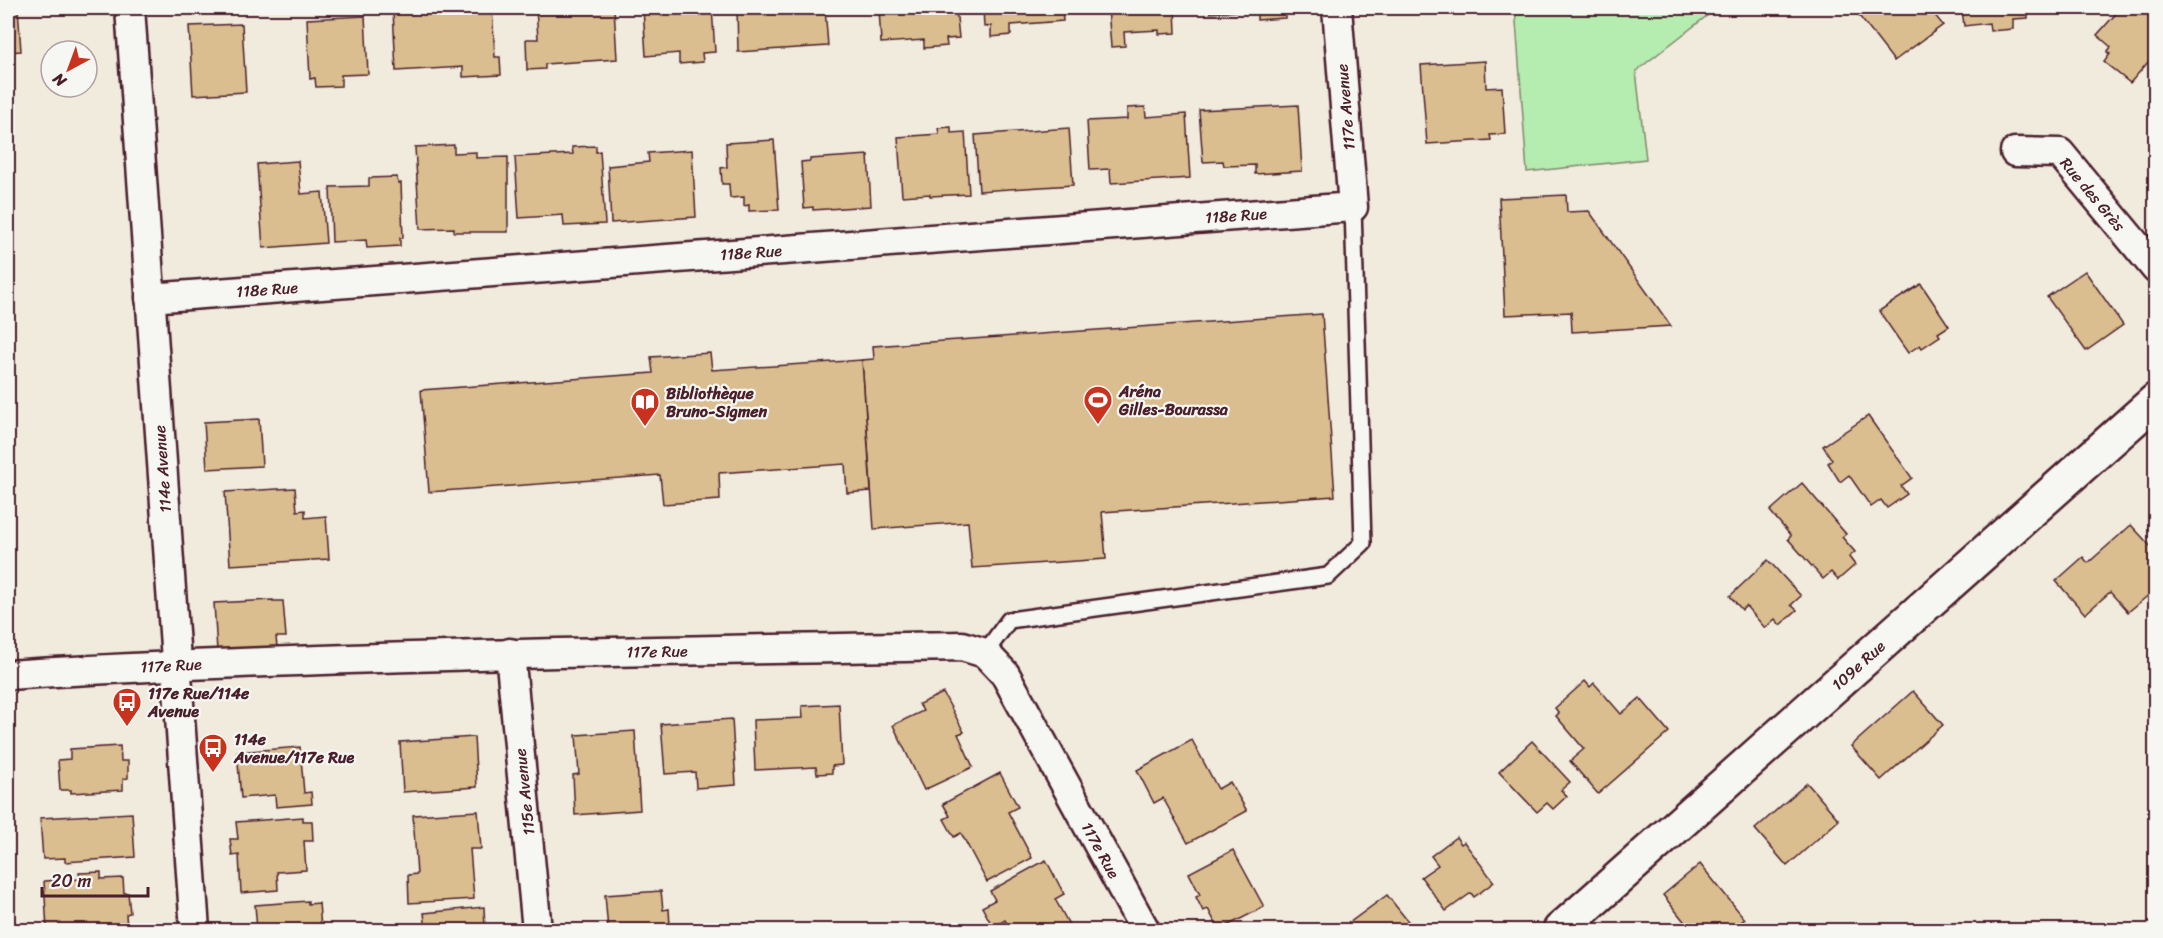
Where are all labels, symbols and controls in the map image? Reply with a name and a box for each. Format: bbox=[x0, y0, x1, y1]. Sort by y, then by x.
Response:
north arrow bbox=[39, 39, 99, 99]
street label: 117e Avenue bbox=[1327, 62, 1364, 151]
text: N bbox=[45, 65, 74, 95]
street label: Rue des Grès bbox=[2052, 150, 2133, 239]
street label: 118e Rue bbox=[1204, 199, 1268, 232]
street label: 118e Rue bbox=[719, 236, 783, 269]
street label: 118e Rue bbox=[235, 273, 299, 306]
place label: Aréna Gilles-Bourassa bbox=[1118, 377, 1229, 424]
place label: Bibliothèque Bruno-Sigmen bbox=[666, 379, 767, 426]
sports icon: Aréna Gilles-Bourassa bbox=[1082, 384, 1114, 426]
library icon: Bibliothèque Bruno-Sigmen bbox=[629, 386, 661, 428]
street label: 114e Avenue bbox=[145, 424, 180, 514]
street label: 109e Rue bbox=[1824, 633, 1892, 698]
street label: 117e Rue bbox=[626, 636, 688, 667]
street label: 117e Rue bbox=[140, 649, 203, 682]
place label: 117e Rue/114e Avenue bbox=[147, 679, 250, 726]
bus stop icon: 117e Rue/114e Avenue bbox=[111, 686, 143, 728]
place label: 114e Avenue/117e Rue bbox=[233, 725, 355, 772]
bus stop icon: 114e Avenue/117e Rue bbox=[197, 732, 229, 774]
street label: 115e Avenue bbox=[506, 747, 543, 837]
street label: 117e Rue bbox=[1073, 816, 1128, 884]
scale bar bbox=[42, 860, 148, 898]
text: 20 m bbox=[51, 865, 91, 897]

